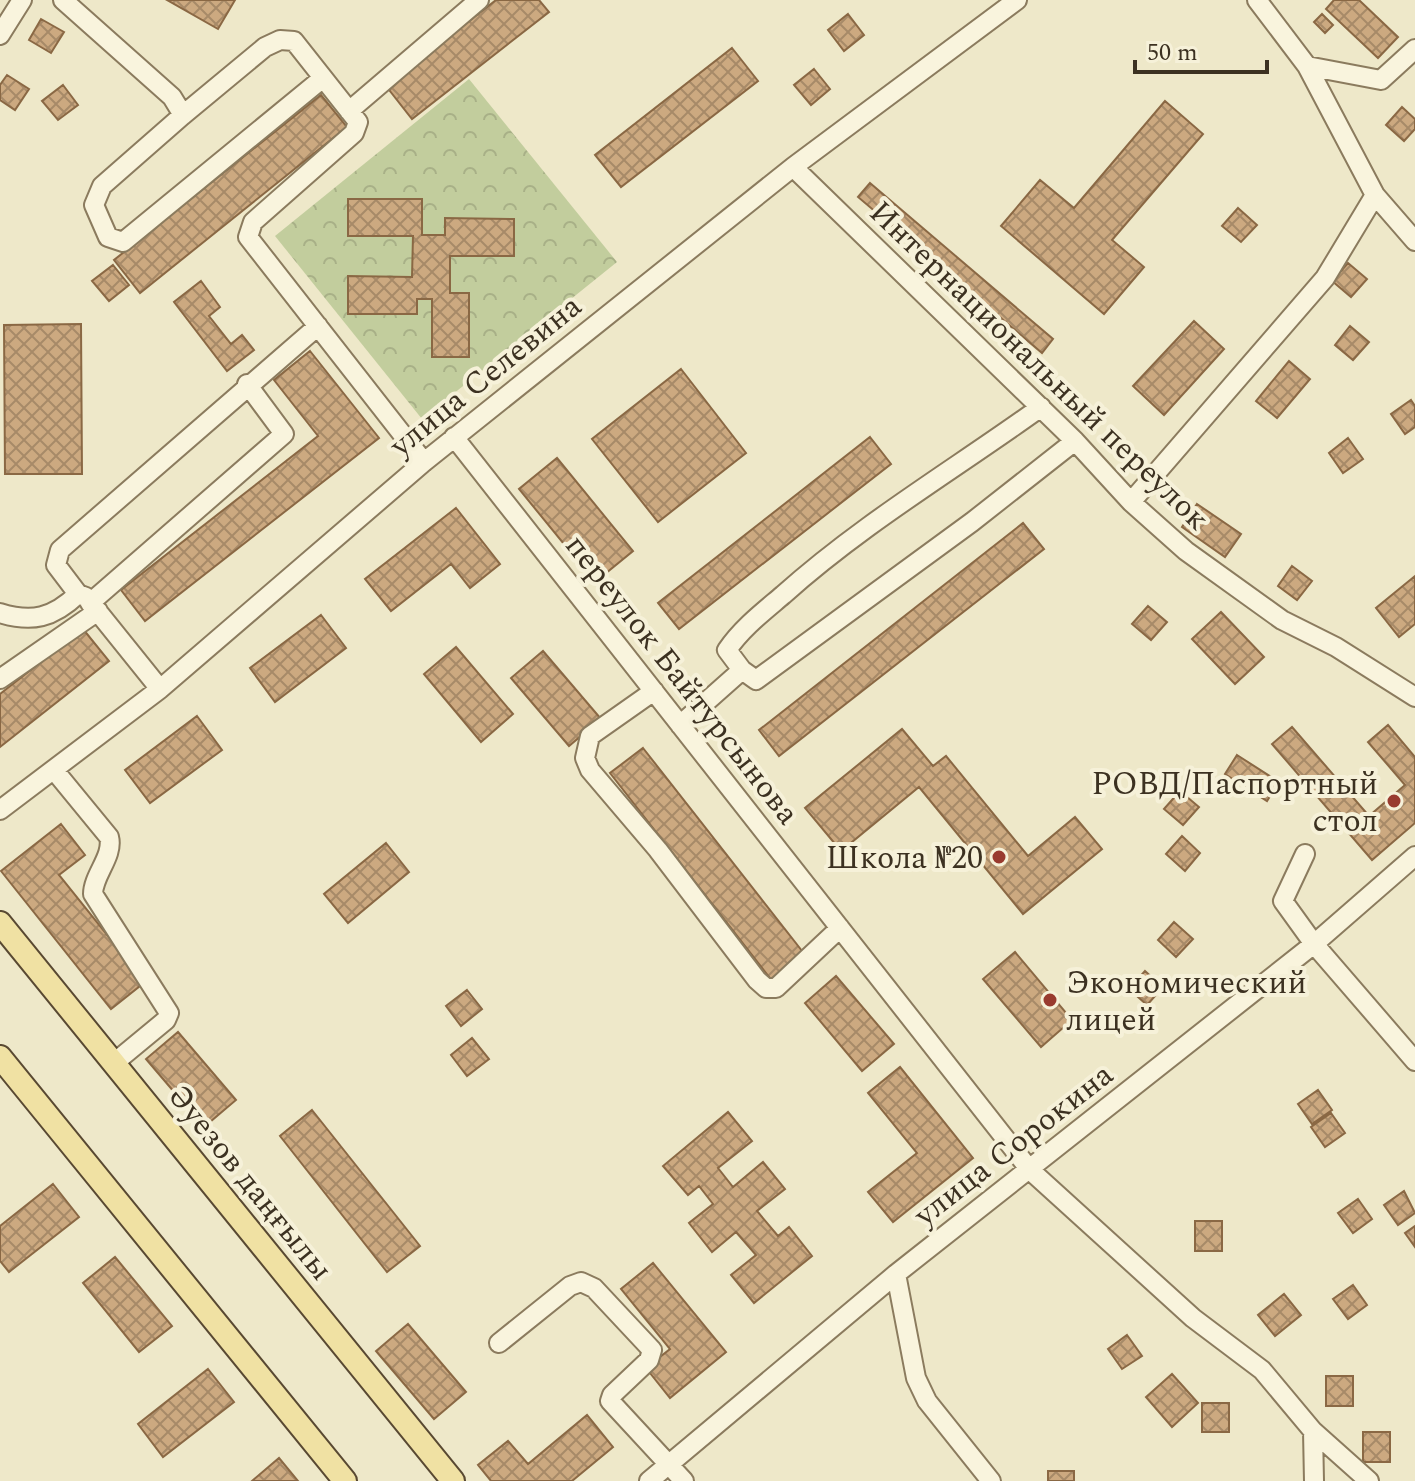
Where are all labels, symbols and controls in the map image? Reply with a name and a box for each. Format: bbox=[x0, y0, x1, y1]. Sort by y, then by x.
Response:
scale bar bbox=[1135, 24, 1267, 74]
text: 50 m bbox=[1147, 35, 1198, 71]
street label: Интернациональный переулок bbox=[857, 190, 1221, 543]
street label: улица Селевина bbox=[378, 283, 593, 470]
street label: переулок Байтурсынова bbox=[553, 524, 811, 836]
place label: РОВД/Паспортный стол bbox=[1091, 760, 1378, 846]
marker: РОВД/Паспортный стол bbox=[1385, 792, 1403, 810]
place label: Школа №20 bbox=[826, 834, 983, 883]
marker: Школа №20 bbox=[990, 848, 1008, 866]
place label: Экономический лицей bbox=[1066, 959, 1307, 1045]
marker: Экономический лицей bbox=[1041, 991, 1059, 1009]
street label: улица Сорокина bbox=[903, 1051, 1125, 1240]
street label: Әуезов даңғылы bbox=[155, 1074, 344, 1292]

